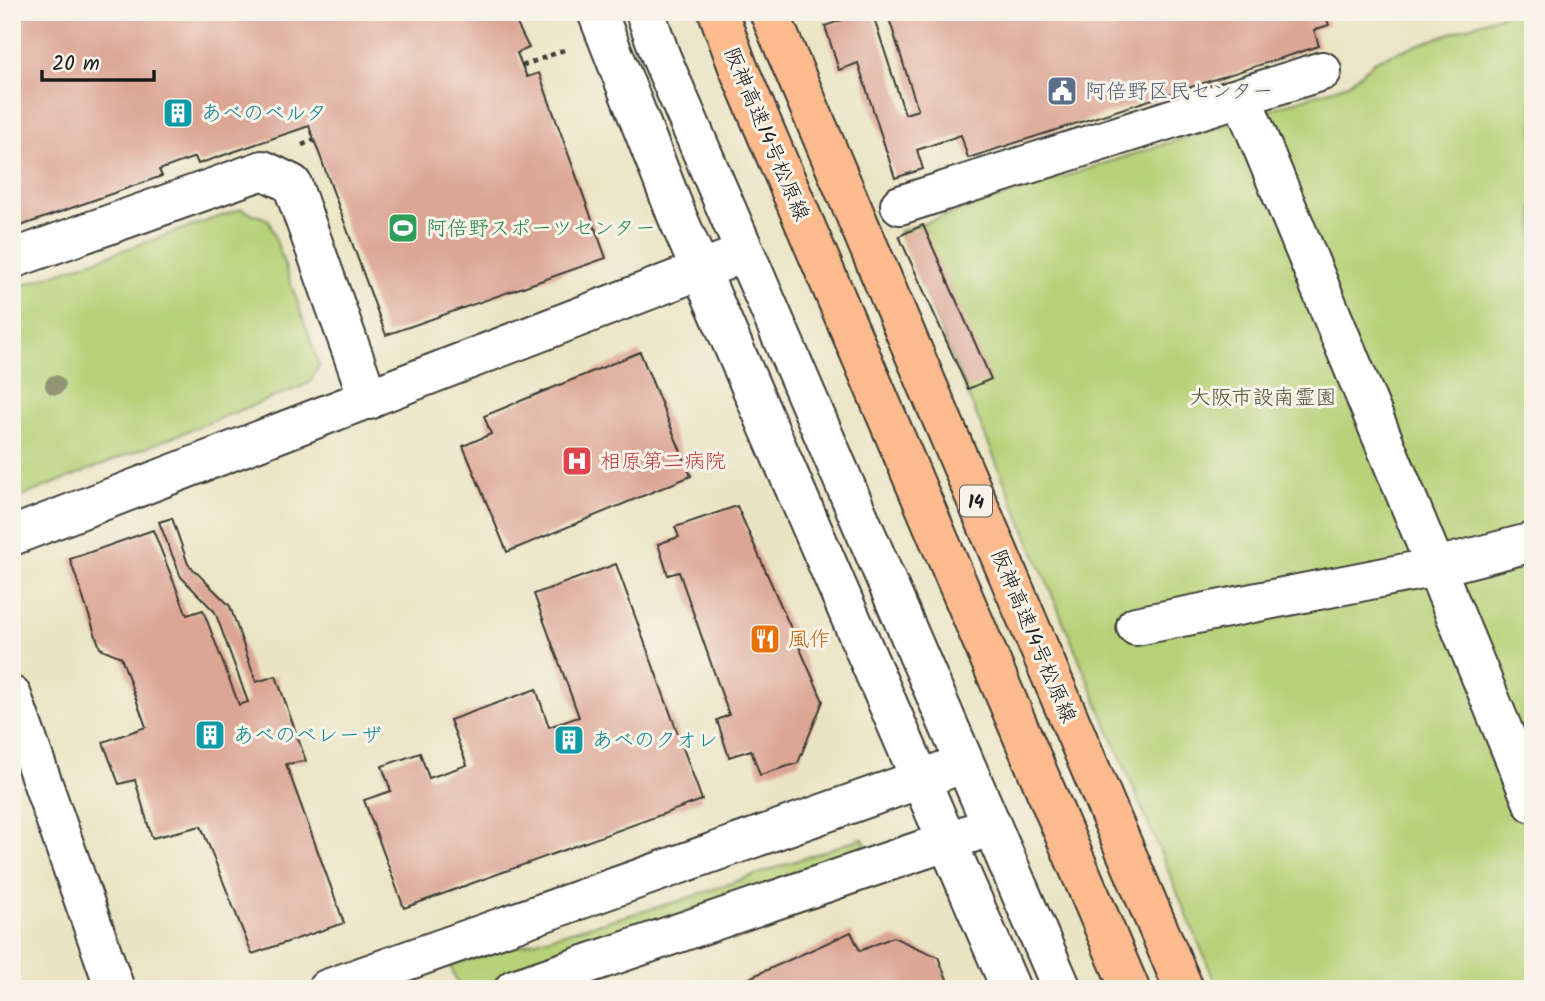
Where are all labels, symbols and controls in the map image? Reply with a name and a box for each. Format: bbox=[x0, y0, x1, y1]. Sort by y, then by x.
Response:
scale bar bbox=[42, 38, 154, 82]
street label: 阪神高速14号松原線 bbox=[714, 42, 817, 227]
text: 20 m bbox=[52, 48, 100, 81]
public building icon: 阿倍野区民センター bbox=[1045, 74, 1079, 108]
place label: 阿倍野区民センター bbox=[1085, 76, 1273, 109]
building icon: あべのベルタ bbox=[161, 96, 195, 130]
place label: あべのベルタ bbox=[201, 98, 327, 131]
sports icon: 阿倍野スポーツセンター bbox=[386, 211, 420, 245]
place label: 阿倍野スポーツセンター bbox=[426, 213, 656, 246]
park label: 大阪市設南霊園 bbox=[1190, 382, 1337, 415]
hospital icon: 相原第二病院 bbox=[560, 444, 594, 478]
place label: 相原第二病院 bbox=[600, 446, 726, 479]
road number: 14 bbox=[960, 486, 992, 516]
street label: 阪神高速14号松原線 bbox=[981, 544, 1084, 729]
restaurant icon: 風作 bbox=[748, 622, 782, 656]
place label: 風作 bbox=[788, 624, 830, 657]
building icon: あべのベレーザ bbox=[193, 718, 227, 752]
place label: あべのベレーザ bbox=[233, 720, 382, 753]
building icon: あべのクオレ bbox=[552, 723, 586, 757]
place label: あべのクオレ bbox=[592, 725, 718, 758]

